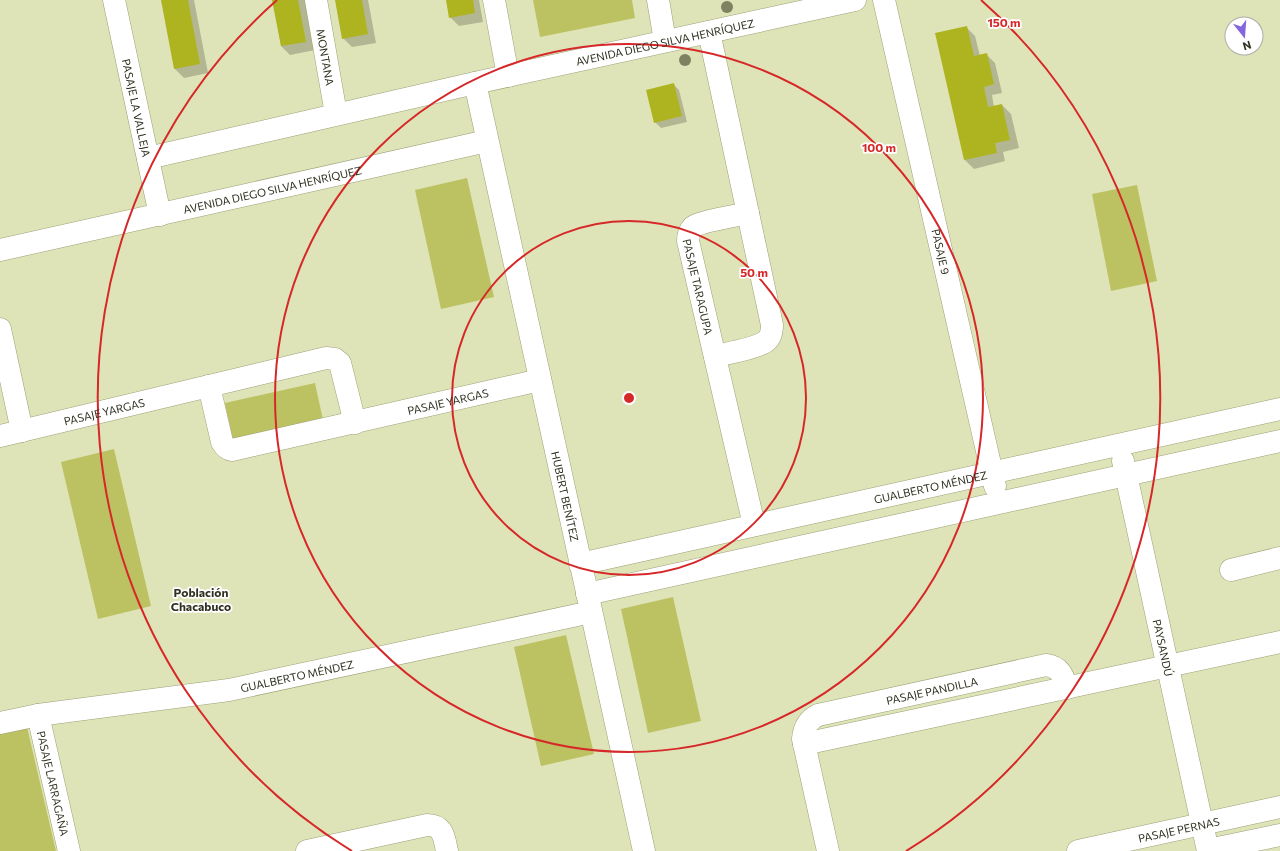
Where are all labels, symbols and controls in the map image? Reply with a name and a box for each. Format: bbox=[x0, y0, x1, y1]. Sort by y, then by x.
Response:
text: 150 m bbox=[987, 15, 1021, 29]
street label: AVENIDA DIEGO SILVA HENRÍQUEZ bbox=[574, 16, 756, 67]
north arrow bbox=[1224, 16, 1264, 56]
street label: MONTANA bbox=[315, 28, 337, 87]
text: N bbox=[1241, 39, 1253, 53]
street label: PASAJE LA VALLEJA bbox=[120, 57, 154, 158]
text: 100 m bbox=[862, 140, 896, 154]
street label: AVENIDA DIEGO SILVA HENRÍQUEZ bbox=[182, 163, 363, 215]
street label: PASAJE 9 bbox=[930, 227, 953, 276]
street label: PASAJE TARAGUPA bbox=[681, 237, 716, 336]
text: 50 m bbox=[740, 265, 768, 279]
street label: PASAJE YARGAS bbox=[406, 385, 490, 417]
centre of rings bbox=[622, 391, 636, 405]
street label: PASAJE YARGAS bbox=[62, 395, 146, 427]
street label: HUBERT BENÍTEZ bbox=[550, 450, 582, 543]
street label: GUALBERTO MÉNDEZ bbox=[873, 468, 988, 505]
district label: Población Chacabuco bbox=[171, 585, 231, 613]
street label: PAYSANDÚ bbox=[1151, 618, 1177, 678]
street label: GUALBERTO MÉNDEZ bbox=[239, 657, 355, 694]
street label: PASAJE PANDILLA bbox=[885, 674, 979, 706]
street label: PASAJE LARRAGAÑA bbox=[35, 729, 72, 837]
street label: PASAJE PERNAS bbox=[1137, 814, 1221, 844]

